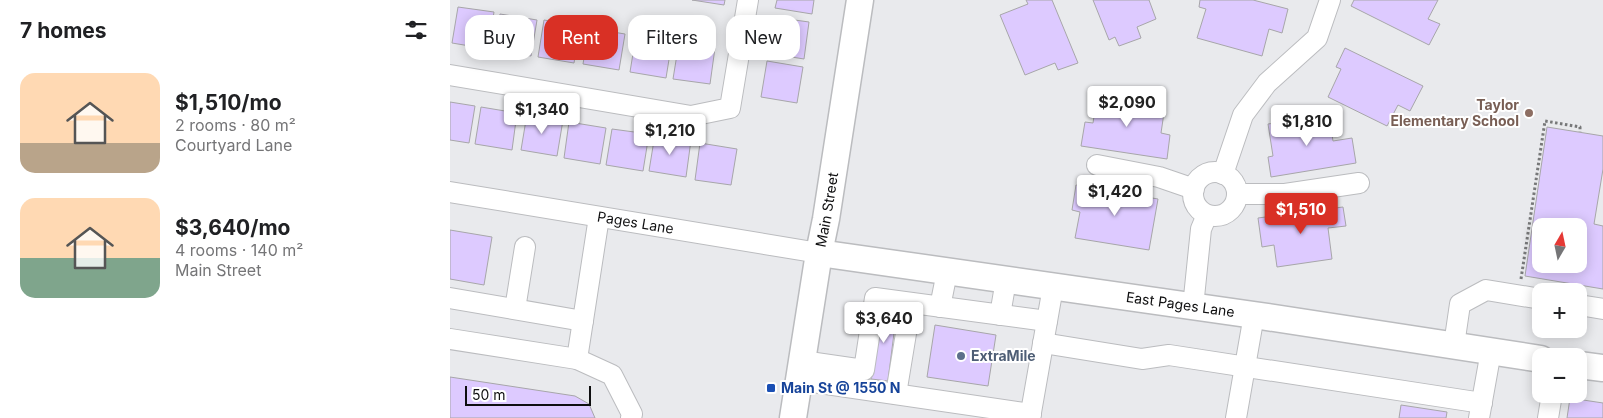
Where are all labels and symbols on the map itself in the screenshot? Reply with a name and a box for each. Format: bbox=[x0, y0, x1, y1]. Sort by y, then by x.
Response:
pin: $2,090 bbox=[1086, 86, 1168, 128]
pin: $1,340 bbox=[501, 92, 583, 135]
place label: Taylor Elementary School bbox=[1390, 96, 1519, 129]
pin: $1,810 bbox=[1266, 104, 1348, 147]
marker: Taylor Elementary School bbox=[1523, 107, 1535, 119]
pin: $1,210 bbox=[629, 114, 711, 156]
street label: Main Street bbox=[811, 171, 841, 249]
pin: $1,420 bbox=[1074, 174, 1156, 217]
pin: $1,510 bbox=[1260, 192, 1342, 235]
street label: Pages Lane bbox=[596, 207, 675, 237]
north arrow bbox=[1532, 218, 1588, 272]
street label: East Pages Lane bbox=[1125, 288, 1236, 320]
pin: $3,640 bbox=[843, 302, 925, 344]
place label: ExtraMile bbox=[971, 347, 1036, 364]
marker: ExtraMile bbox=[955, 350, 967, 362]
place label: Main St @ 1550 N bbox=[781, 379, 901, 396]
marker: Main St @ 1550 N bbox=[765, 382, 777, 394]
scale bar bbox=[465, 383, 591, 406]

